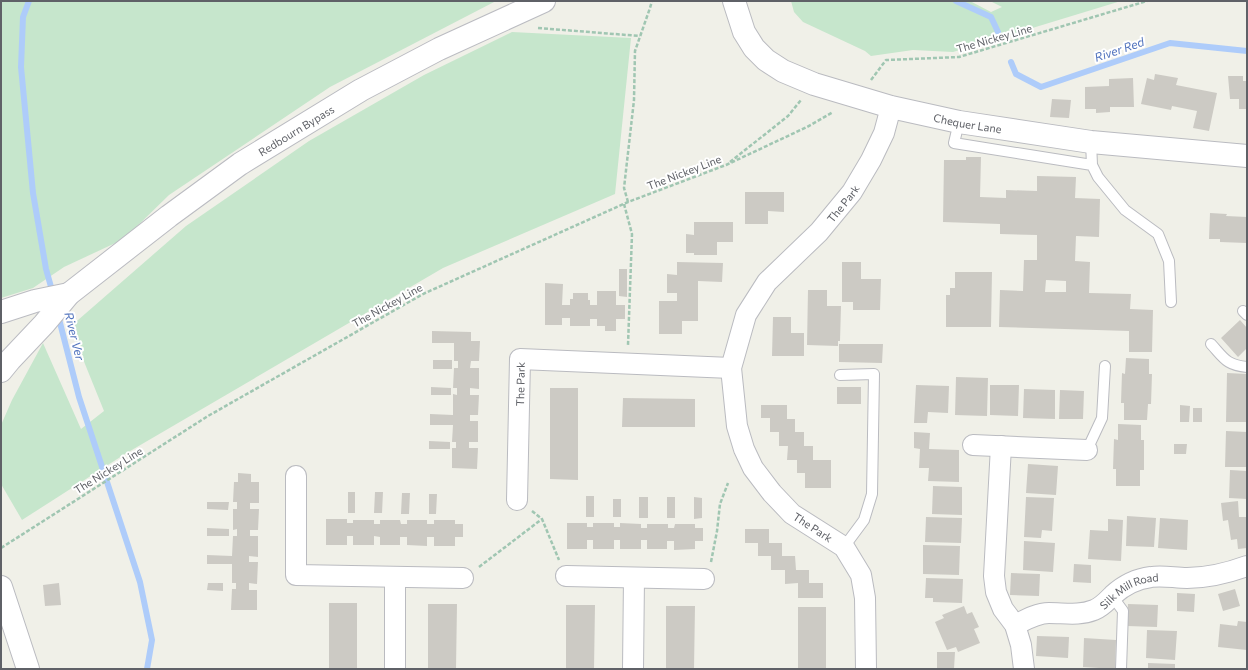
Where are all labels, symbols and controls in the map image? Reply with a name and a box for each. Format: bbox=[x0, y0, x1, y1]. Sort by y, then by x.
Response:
street label: The Nickey Line bbox=[955, 21, 1034, 55]
water label: River Red bbox=[1092, 34, 1147, 64]
street label: Redbourn Bypass bbox=[256, 102, 336, 158]
street label: Chequer Lane bbox=[933, 110, 1003, 135]
street label: The Nickey Line bbox=[645, 152, 723, 192]
street label: The Park bbox=[824, 182, 861, 225]
street label: The Nickey Line bbox=[350, 280, 425, 330]
water label: River Ver bbox=[62, 310, 88, 363]
street label: The Park bbox=[512, 362, 526, 406]
street label: The Nickey Line bbox=[71, 444, 145, 496]
street label: The Park bbox=[791, 509, 835, 545]
street label: Silk Mill Road bbox=[1097, 570, 1159, 611]

